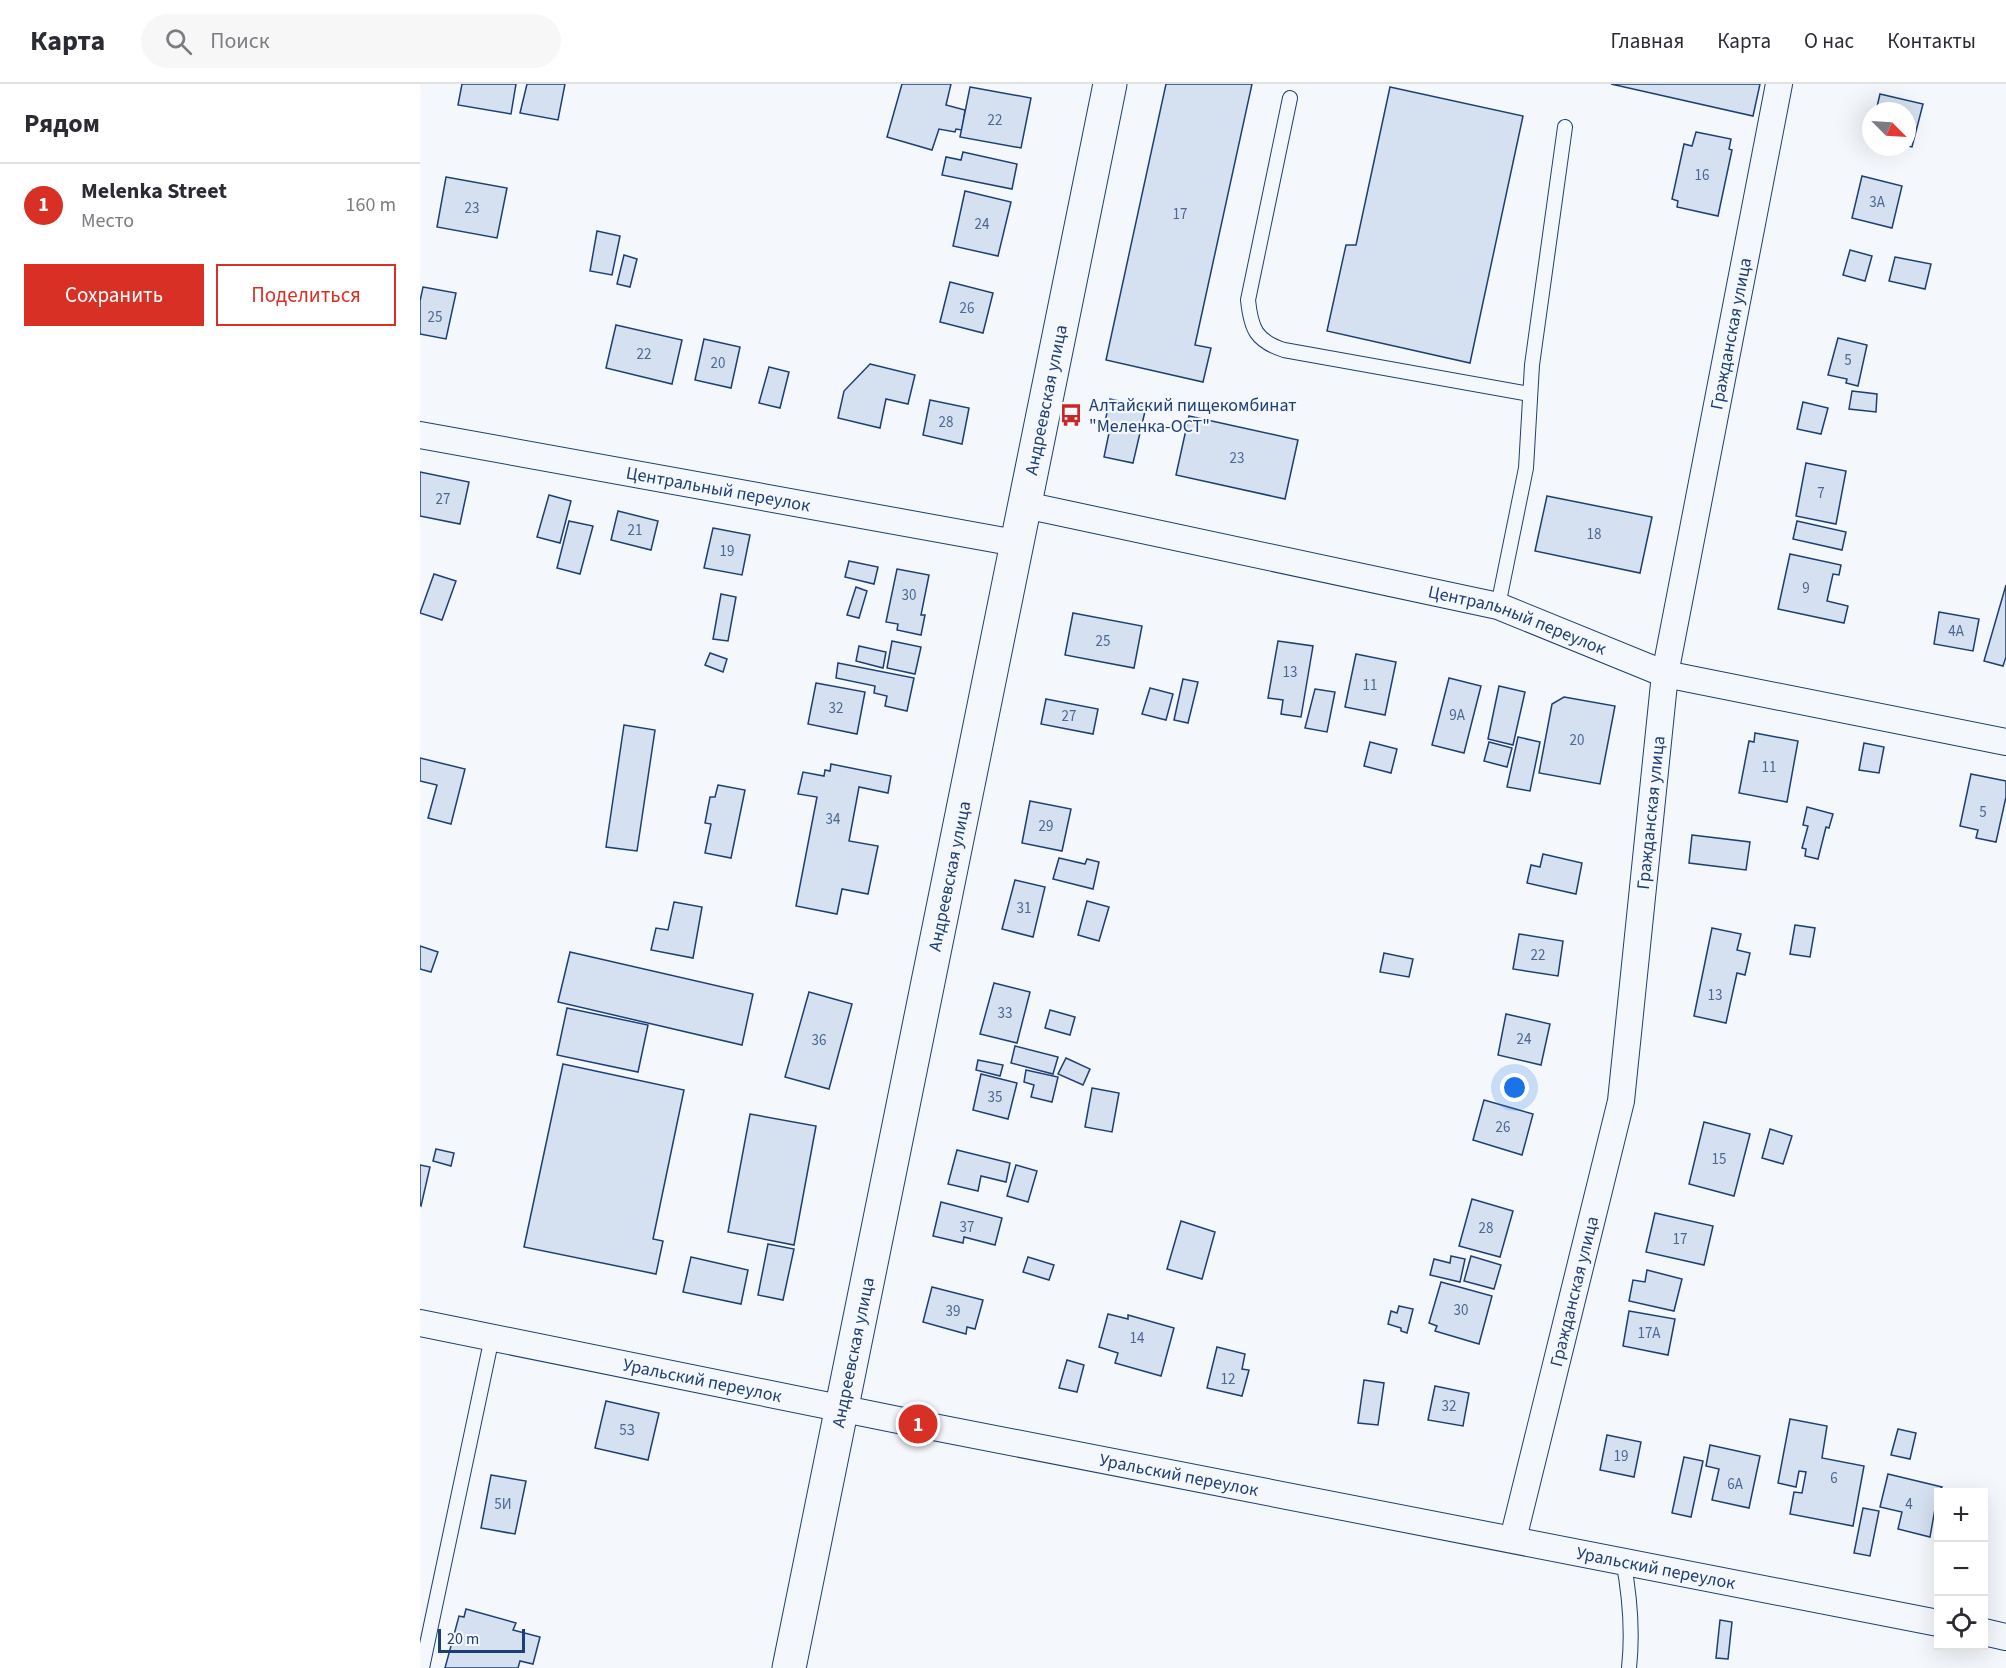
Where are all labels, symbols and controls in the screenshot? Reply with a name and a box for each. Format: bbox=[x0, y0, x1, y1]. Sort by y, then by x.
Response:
search box bbox=[141, 14, 561, 68]
text: Карта bbox=[30, 21, 105, 61]
icon: search bbox=[162, 25, 195, 58]
text: Поиск bbox=[210, 25, 270, 57]
text: Главная bbox=[1611, 26, 1684, 56]
text: Карта bbox=[1717, 26, 1771, 56]
text: О нас bbox=[1804, 26, 1854, 56]
text: Контакты bbox=[1887, 26, 1976, 56]
north arrow bbox=[1862, 102, 1916, 156]
text: Рядом bbox=[24, 105, 100, 142]
house number: 22 bbox=[988, 110, 1002, 131]
house number: 16 bbox=[1695, 165, 1709, 186]
text: Melenka Street bbox=[81, 175, 227, 207]
text: 1 bbox=[38, 191, 49, 219]
text: 160 m bbox=[346, 191, 396, 219]
house number: 3А bbox=[1869, 192, 1886, 213]
house number: 23 bbox=[465, 198, 479, 219]
house number: 17 bbox=[1173, 204, 1187, 225]
text: Место bbox=[81, 207, 134, 235]
house number: 24 bbox=[975, 214, 990, 235]
street label: Гражданская улица bbox=[1704, 256, 1758, 412]
button: Сохранить bbox=[24, 264, 204, 326]
button: Поделиться bbox=[216, 264, 396, 326]
house number: 26 bbox=[960, 298, 974, 319]
house number: 25 bbox=[428, 307, 442, 328]
street label: Андреевская улица bbox=[1019, 322, 1073, 477]
house number: 22 bbox=[637, 344, 651, 365]
house number: 5 bbox=[1844, 350, 1852, 371]
house number: 20 bbox=[711, 353, 725, 374]
place label: Алтайский пищекомбинат "Меленка-ОСТ" bbox=[1089, 393, 1297, 439]
bus stop icon: Алтайский пищекомбинат "Меленка-ОСТ" bbox=[1058, 402, 1084, 428]
house number: 28 bbox=[939, 412, 953, 433]
house number: 23 bbox=[1230, 448, 1244, 469]
street label: Центральный переулок bbox=[624, 460, 812, 518]
house number: 7 bbox=[1817, 483, 1825, 504]
house number: 27 bbox=[436, 489, 450, 510]
house number: 21 bbox=[628, 520, 642, 541]
house number: 18 bbox=[1587, 524, 1601, 545]
house number: 19 bbox=[720, 541, 734, 562]
house number: 9 bbox=[1802, 578, 1810, 599]
street label: Центральный переулок bbox=[1426, 579, 1610, 661]
house number: 30 bbox=[902, 585, 916, 606]
house number: 4А bbox=[1948, 621, 1965, 642]
house number: 25 bbox=[1096, 631, 1110, 652]
house number: 13 bbox=[1283, 662, 1297, 683]
house number: 11 bbox=[1363, 675, 1377, 696]
house number: 32 bbox=[829, 698, 843, 719]
house number: 9А bbox=[1449, 705, 1466, 726]
house number: 27 bbox=[1062, 706, 1076, 727]
house number: 20 bbox=[1570, 730, 1584, 751]
street label: Гражданская улица bbox=[1630, 735, 1671, 891]
house number: 11 bbox=[1762, 757, 1776, 778]
street label: Андреевская улица bbox=[922, 799, 977, 953]
house number: 5 bbox=[1979, 802, 1987, 823]
house number: 34 bbox=[826, 809, 841, 830]
house number: 29 bbox=[1039, 816, 1053, 837]
house number: 31 bbox=[1017, 898, 1031, 919]
house number: 22 bbox=[1531, 945, 1545, 966]
house number: 13 bbox=[1708, 985, 1722, 1006]
house number: 33 bbox=[998, 1003, 1012, 1024]
house number: 24 bbox=[1517, 1029, 1532, 1050]
house number: 36 bbox=[812, 1030, 826, 1051]
your location bbox=[1500, 1073, 1529, 1102]
house number: 35 bbox=[988, 1087, 1002, 1108]
house number: 26 bbox=[1496, 1117, 1510, 1138]
house number: 15 bbox=[1712, 1149, 1726, 1170]
street label: Гражданская улица bbox=[1543, 1213, 1605, 1369]
house number: 37 bbox=[960, 1217, 974, 1238]
house number: 28 bbox=[1479, 1218, 1493, 1239]
house number: 17 bbox=[1673, 1229, 1687, 1250]
street label: Андреевская улица bbox=[826, 1275, 880, 1430]
house number: 30 bbox=[1454, 1300, 1468, 1321]
house number: 39 bbox=[946, 1301, 960, 1322]
house number: 17А bbox=[1637, 1323, 1661, 1344]
house number: 14 bbox=[1130, 1328, 1145, 1349]
street label: Уральский переулок bbox=[621, 1352, 784, 1409]
house number: 12 bbox=[1221, 1369, 1235, 1390]
house number: 32 bbox=[1442, 1396, 1456, 1417]
pin: 1 bbox=[898, 1402, 938, 1446]
house number: 5З bbox=[619, 1420, 635, 1441]
house number: 19 bbox=[1614, 1446, 1628, 1467]
street label: Уральский переулок bbox=[1097, 1447, 1261, 1503]
house number: 6 bbox=[1830, 1468, 1838, 1489]
house number: 6А bbox=[1727, 1474, 1744, 1495]
map controls bbox=[1934, 1488, 1988, 1650]
button: + bbox=[1934, 1488, 1988, 1542]
house number: 5И bbox=[494, 1494, 512, 1515]
house number: 4 bbox=[1905, 1494, 1913, 1515]
street label: Уральский переулок bbox=[1574, 1540, 1738, 1596]
button: − bbox=[1934, 1542, 1988, 1596]
button: locate bbox=[1934, 1596, 1988, 1650]
scale bar bbox=[438, 1626, 525, 1654]
text: 20 m bbox=[447, 1628, 479, 1650]

